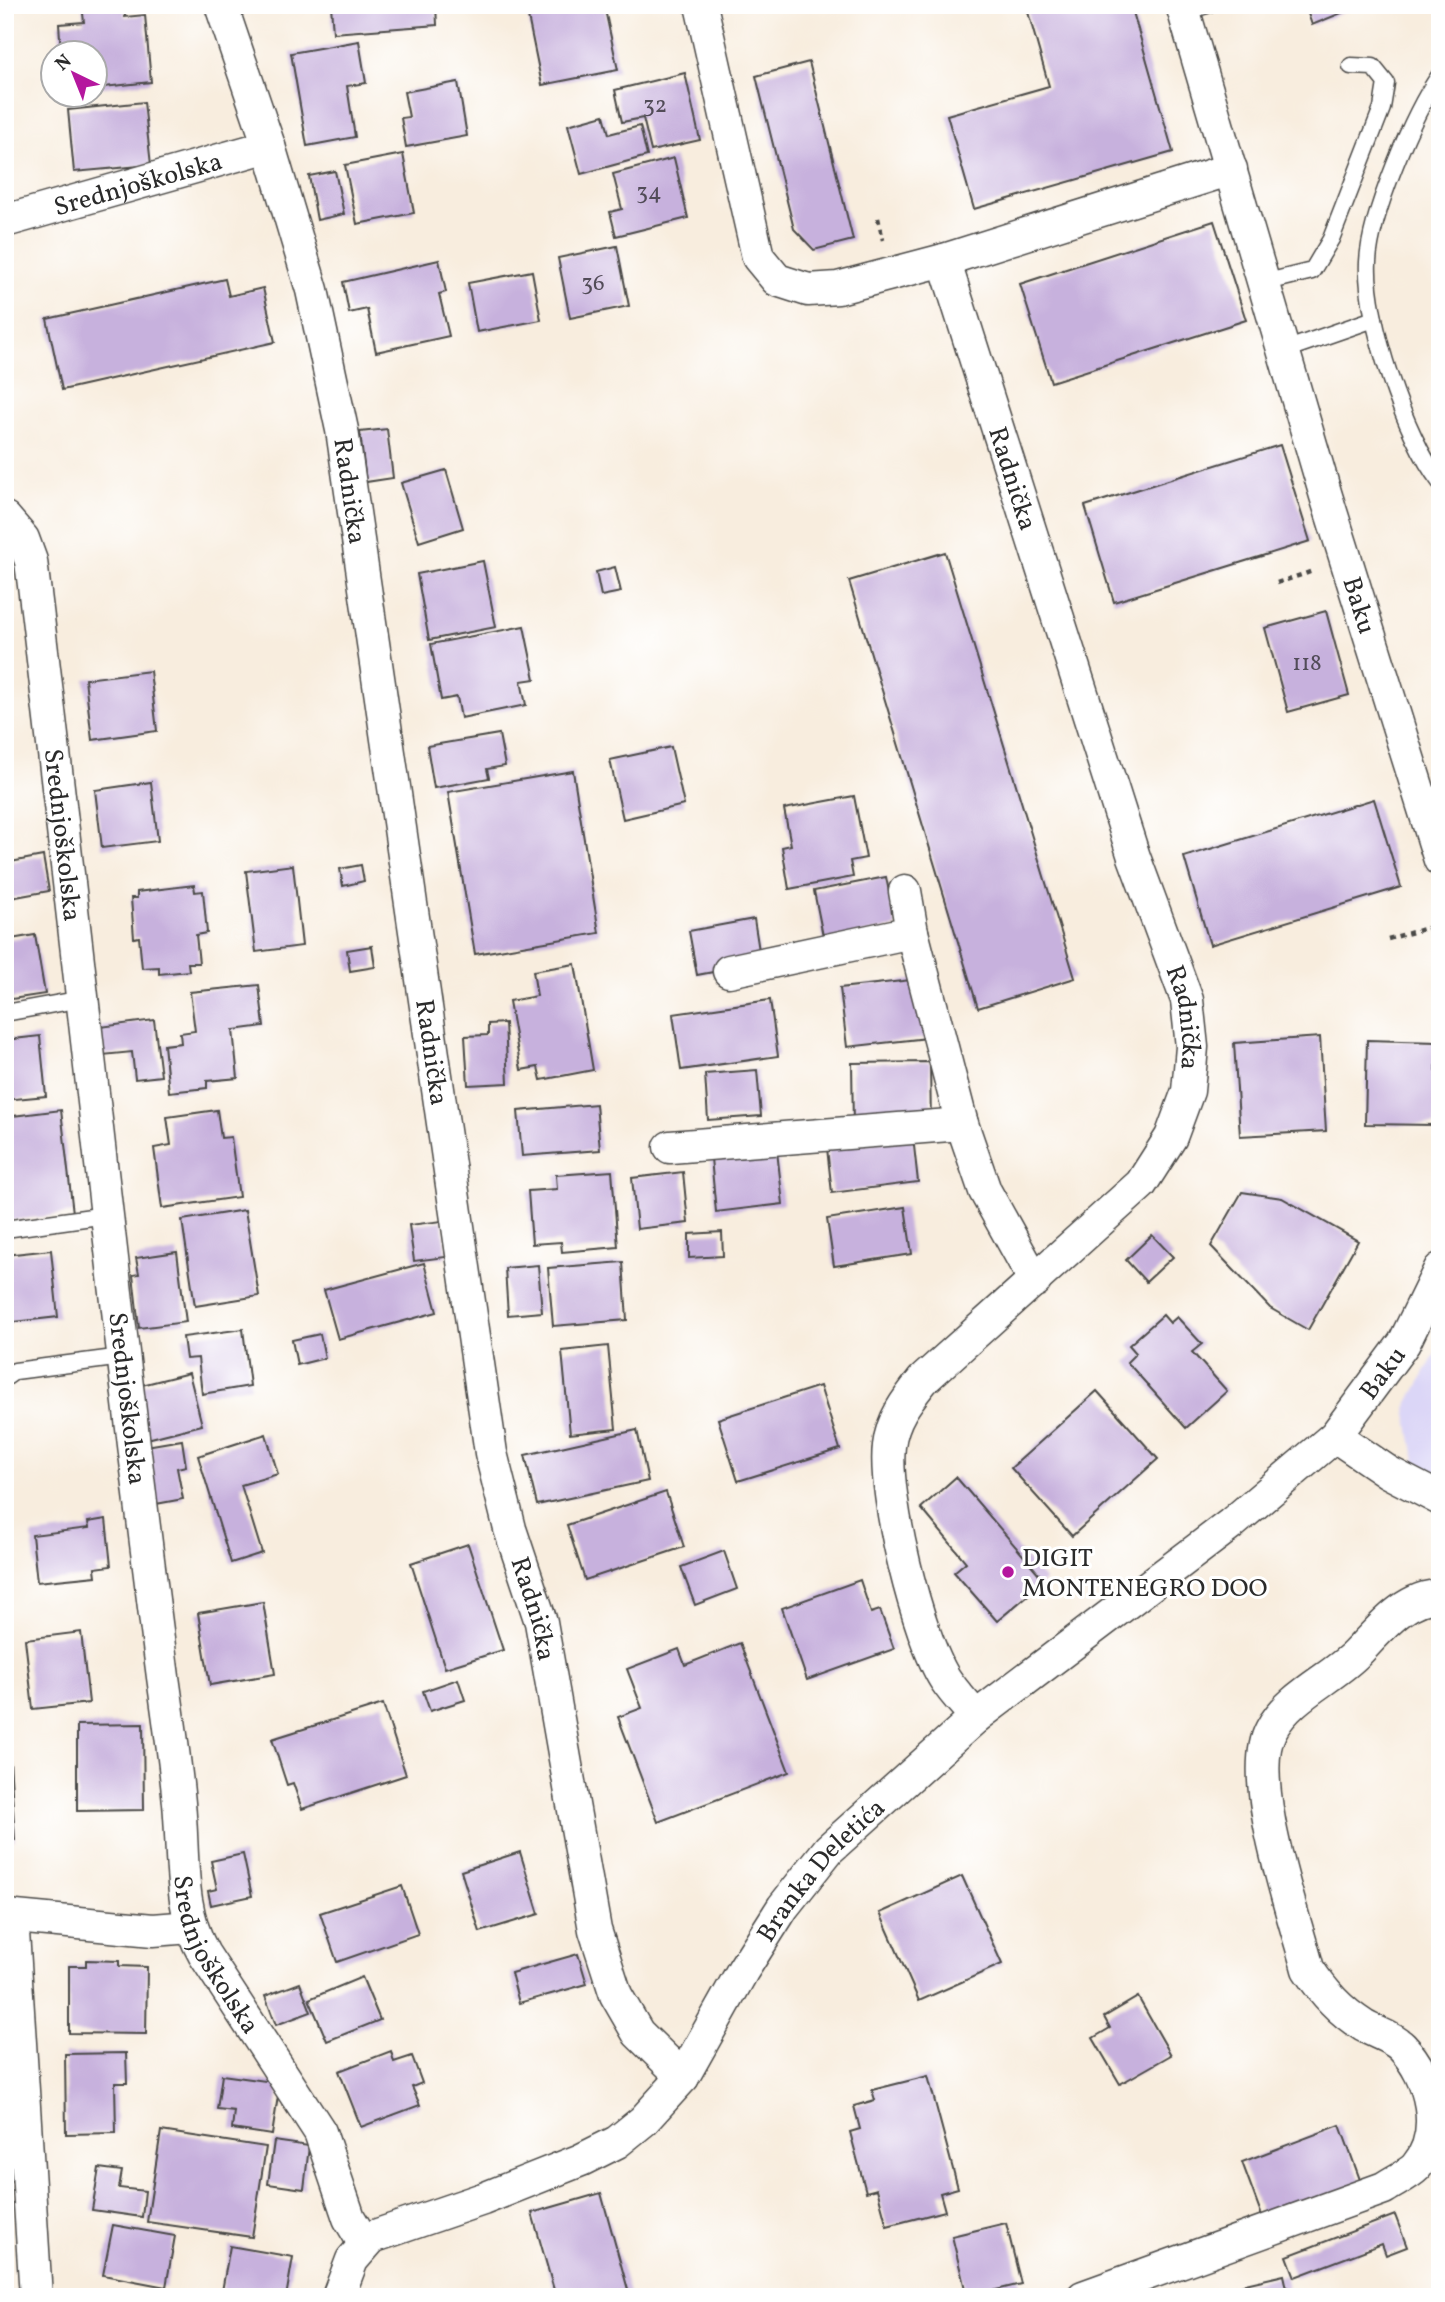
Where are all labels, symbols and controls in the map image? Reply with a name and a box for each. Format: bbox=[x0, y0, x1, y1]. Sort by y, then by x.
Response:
north arrow bbox=[38, 38, 108, 108]
text: N bbox=[50, 49, 78, 77]
house number: 32 bbox=[643, 90, 667, 122]
street label: Srednjoškolska bbox=[50, 144, 227, 226]
house number: 34 bbox=[636, 177, 662, 209]
house number: 36 bbox=[581, 268, 605, 300]
street label: Radnička bbox=[978, 422, 1045, 535]
street label: Radnička bbox=[323, 436, 374, 547]
street label: Baku bbox=[1332, 573, 1384, 639]
house number: 118 bbox=[1292, 648, 1322, 680]
street label: Srednjoškolska bbox=[34, 747, 89, 923]
street label: Radnička bbox=[1156, 960, 1208, 1072]
street label: Radnička bbox=[405, 997, 456, 1108]
street label: Srednjoškolska bbox=[98, 1310, 154, 1487]
street label: Baku bbox=[1352, 1340, 1415, 1408]
place label: DIGIT MONTENEGRO DOO bbox=[1022, 1541, 1268, 1607]
street label: Radnička bbox=[501, 1552, 563, 1664]
marker: DIGIT MONTENEGRO DOO bbox=[1000, 1564, 1016, 1580]
street label: Branka Deletića bbox=[749, 1791, 894, 1950]
street label: Srednjoškolska bbox=[163, 1874, 267, 2041]

